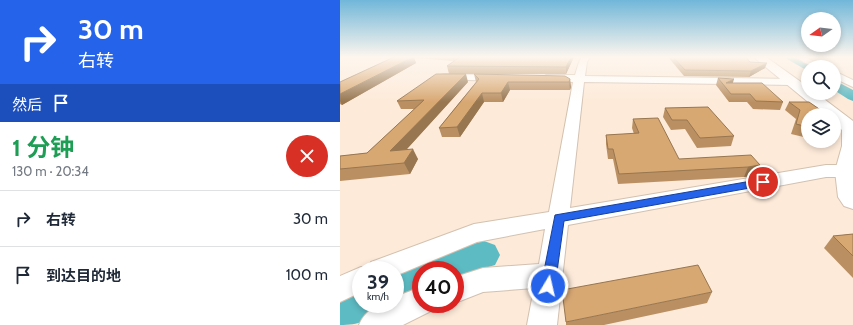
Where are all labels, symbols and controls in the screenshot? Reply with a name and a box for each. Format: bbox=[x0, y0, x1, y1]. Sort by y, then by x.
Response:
text: 30 m bbox=[78, 12, 144, 46]
north arrow bbox=[801, 12, 841, 52]
map controls bbox=[801, 12, 841, 148]
icon: right bbox=[12, 16, 64, 68]
text: 右转 bbox=[78, 50, 114, 72]
button: search bbox=[801, 60, 841, 100]
icon: arrive bbox=[50, 92, 72, 114]
text: 然后 bbox=[12, 96, 42, 114]
button: layers bbox=[801, 108, 841, 148]
text: 1 分钟 bbox=[12, 133, 74, 162]
button: close bbox=[286, 135, 328, 177]
text: 130 m · 20:34 bbox=[12, 163, 89, 179]
pin bbox=[746, 165, 780, 199]
icon: arrive bbox=[752, 171, 774, 193]
icon: right bbox=[12, 208, 34, 230]
text: 30 m bbox=[293, 210, 328, 228]
text: 右转 bbox=[46, 211, 76, 229]
speed limit sign: 40 bbox=[412, 261, 464, 313]
icon: arrive bbox=[12, 264, 34, 286]
position arrow bbox=[527, 265, 569, 307]
text: 100 m bbox=[286, 266, 328, 284]
text: 到达目的地 bbox=[46, 267, 121, 285]
text: 39 bbox=[367, 270, 389, 294]
text: km/h bbox=[367, 290, 389, 303]

